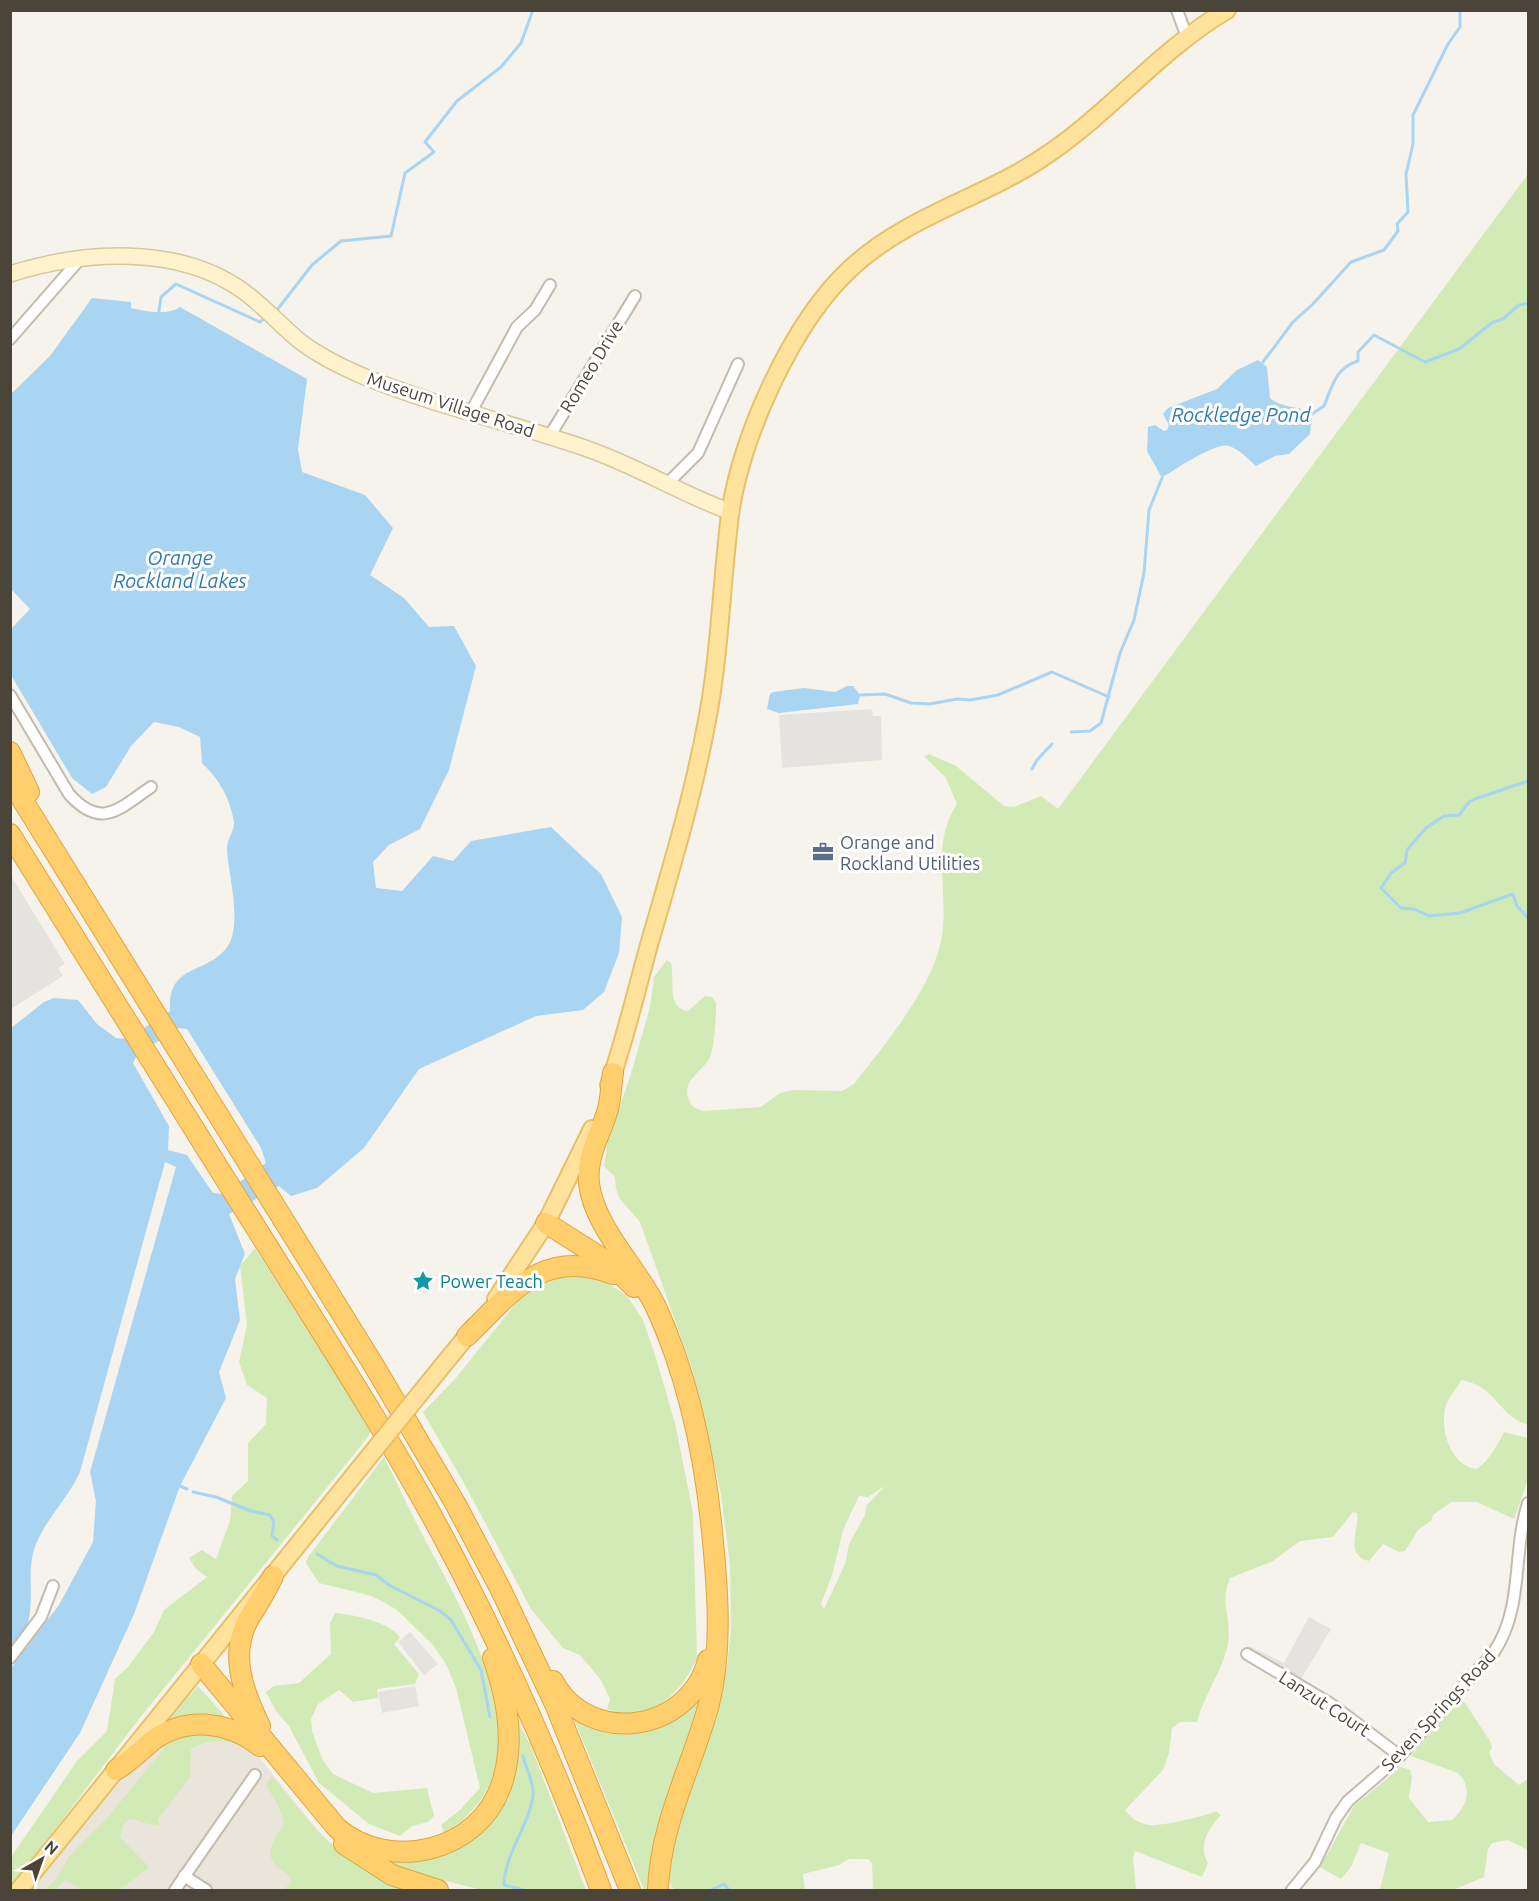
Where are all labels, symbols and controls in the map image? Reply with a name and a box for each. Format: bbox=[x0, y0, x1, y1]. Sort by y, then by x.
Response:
street label: Romeo Drive bbox=[556, 316, 626, 416]
street label: Museum Village Road bbox=[365, 368, 537, 440]
water label: Rockledge Pond bbox=[1171, 403, 1311, 426]
water label: Orange Rockland Lakes bbox=[113, 546, 247, 592]
place label: Orange and Rockland Utilities bbox=[840, 832, 980, 873]
office icon: Orange and Rockland Utilities bbox=[811, 840, 835, 864]
place icon: Power Teach bbox=[411, 1269, 435, 1293]
place label: Power Teach bbox=[440, 1271, 543, 1291]
street label: Seven Springs Road bbox=[1377, 1646, 1499, 1774]
street label: Lanzut Court bbox=[1276, 1666, 1374, 1740]
north arrow bbox=[12, 1829, 72, 1889]
text: N bbox=[41, 1837, 62, 1858]

